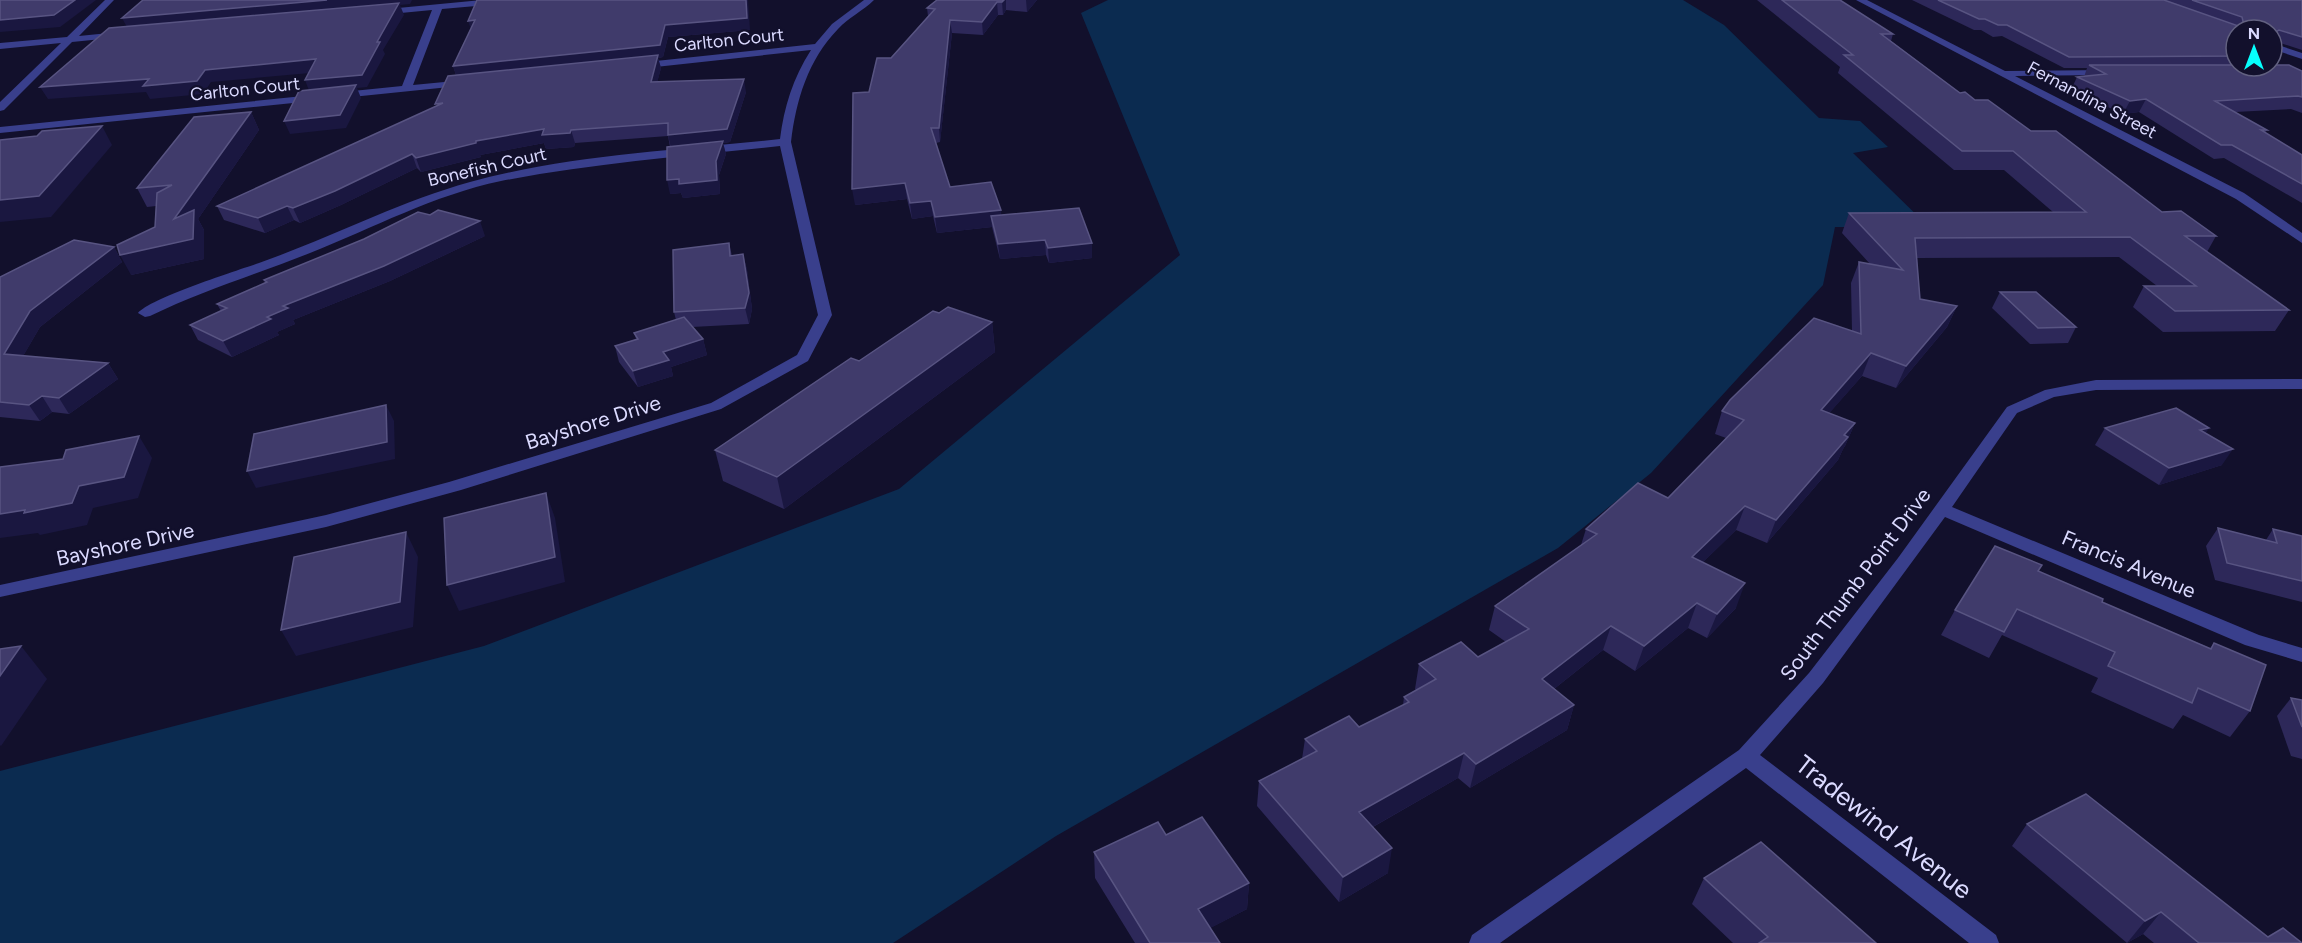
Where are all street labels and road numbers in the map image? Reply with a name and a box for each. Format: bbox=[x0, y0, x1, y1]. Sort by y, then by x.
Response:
street label: Carlton Court bbox=[673, 23, 785, 57]
street label: Fernandina Street bbox=[2023, 57, 2161, 144]
street label: Carlton Court bbox=[189, 72, 301, 106]
street label: Bonefish Court bbox=[425, 143, 549, 191]
street label: Bayshore Drive bbox=[522, 390, 664, 454]
street label: South Thumb Point Drive bbox=[1774, 483, 1936, 685]
street label: Bayshore Drive bbox=[54, 517, 196, 571]
street label: Francis Avenue bbox=[2058, 525, 2200, 603]
street label: Tradewind Avenue bbox=[1790, 748, 1978, 906]

